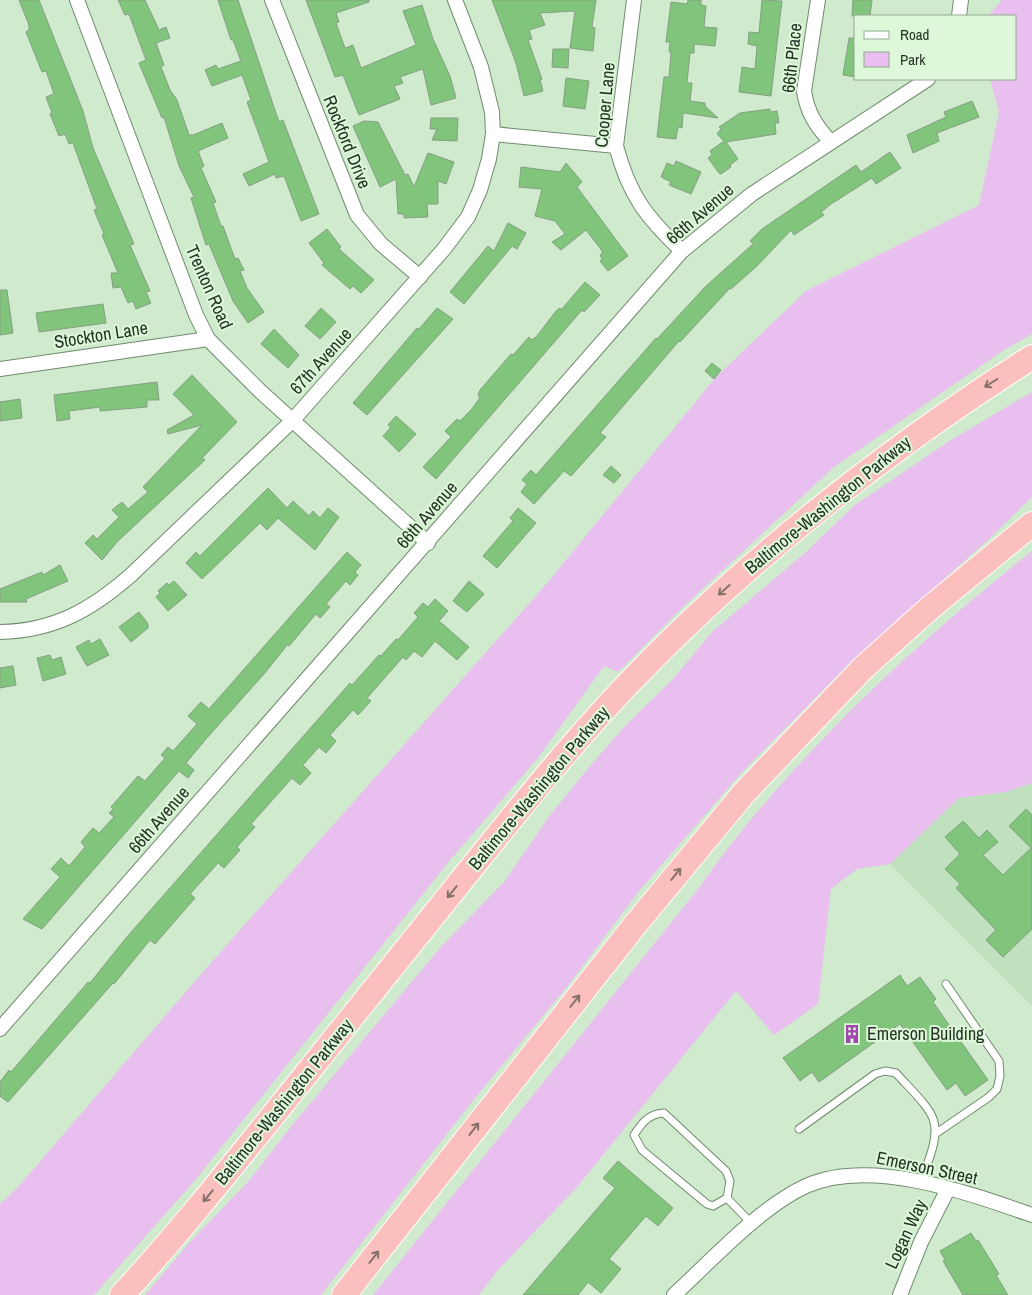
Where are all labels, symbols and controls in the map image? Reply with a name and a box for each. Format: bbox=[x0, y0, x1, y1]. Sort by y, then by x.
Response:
legend bbox=[854, 15, 1017, 80]
street label: 66th Place bbox=[775, 22, 808, 94]
text: Road bbox=[900, 24, 929, 45]
text: Park bbox=[900, 49, 926, 70]
street label: Cooper Lane bbox=[588, 61, 621, 149]
street label: Rockford Drive bbox=[317, 91, 377, 192]
street label: 66th Avenue bbox=[661, 177, 739, 250]
street label: Trenton Road bbox=[180, 241, 239, 333]
street label: Stockton Lane bbox=[52, 315, 149, 354]
street label: 67th Avenue bbox=[284, 322, 357, 399]
one-way arrow bbox=[984, 379, 998, 389]
street label: Baltimore-Washington Parkway bbox=[739, 429, 916, 579]
street label: 66th Avenue bbox=[390, 476, 463, 554]
one-way arrow bbox=[718, 584, 731, 596]
street label: Baltimore-Washington Parkway bbox=[463, 700, 615, 875]
street label: 66th Avenue bbox=[122, 781, 195, 859]
one-way arrow bbox=[670, 868, 681, 881]
one-way arrow bbox=[446, 885, 457, 898]
one-way arrow bbox=[569, 995, 580, 1008]
street label: Baltimore-Washington Parkway bbox=[209, 1013, 359, 1190]
place label: Emerson Building bbox=[867, 1021, 985, 1046]
building icon: Emerson Building bbox=[841, 1023, 863, 1045]
one-way arrow bbox=[469, 1123, 480, 1136]
street label: Emerson Street bbox=[874, 1145, 980, 1190]
one-way arrow bbox=[202, 1190, 213, 1203]
street label: Logan Way bbox=[879, 1194, 933, 1273]
one-way arrow bbox=[368, 1251, 379, 1264]

